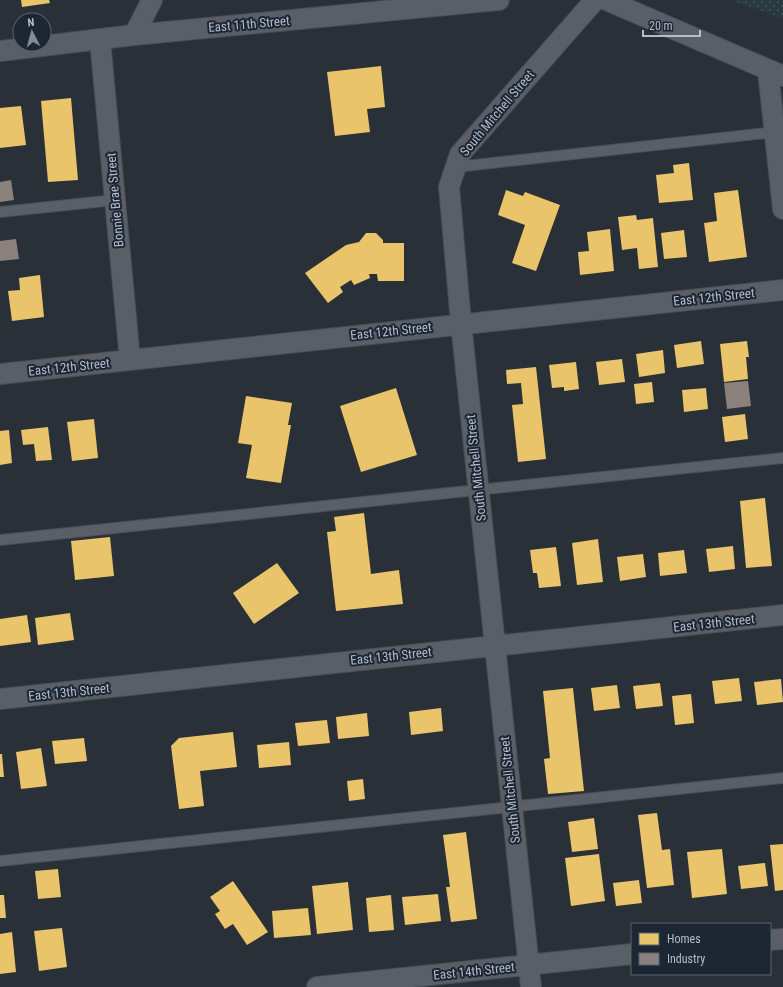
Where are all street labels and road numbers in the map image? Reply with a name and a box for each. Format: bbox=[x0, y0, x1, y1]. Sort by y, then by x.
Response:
street label: East 11th Street bbox=[208, 13, 291, 35]
street label: South Mitchell Street bbox=[457, 67, 537, 159]
street label: Bonnie Brae Street bbox=[103, 152, 127, 248]
street label: East 12th Street bbox=[673, 285, 756, 309]
street label: East 12th Street bbox=[350, 319, 433, 343]
street label: East 12th Street bbox=[28, 355, 111, 379]
street label: South Mitchell Street bbox=[463, 414, 489, 522]
street label: East 13th Street bbox=[673, 611, 756, 635]
street label: East 13th Street bbox=[350, 644, 433, 668]
street label: East 13th Street bbox=[28, 680, 111, 704]
street label: South Mitchell Street bbox=[497, 736, 523, 844]
street label: East 14th Street bbox=[433, 959, 516, 983]

